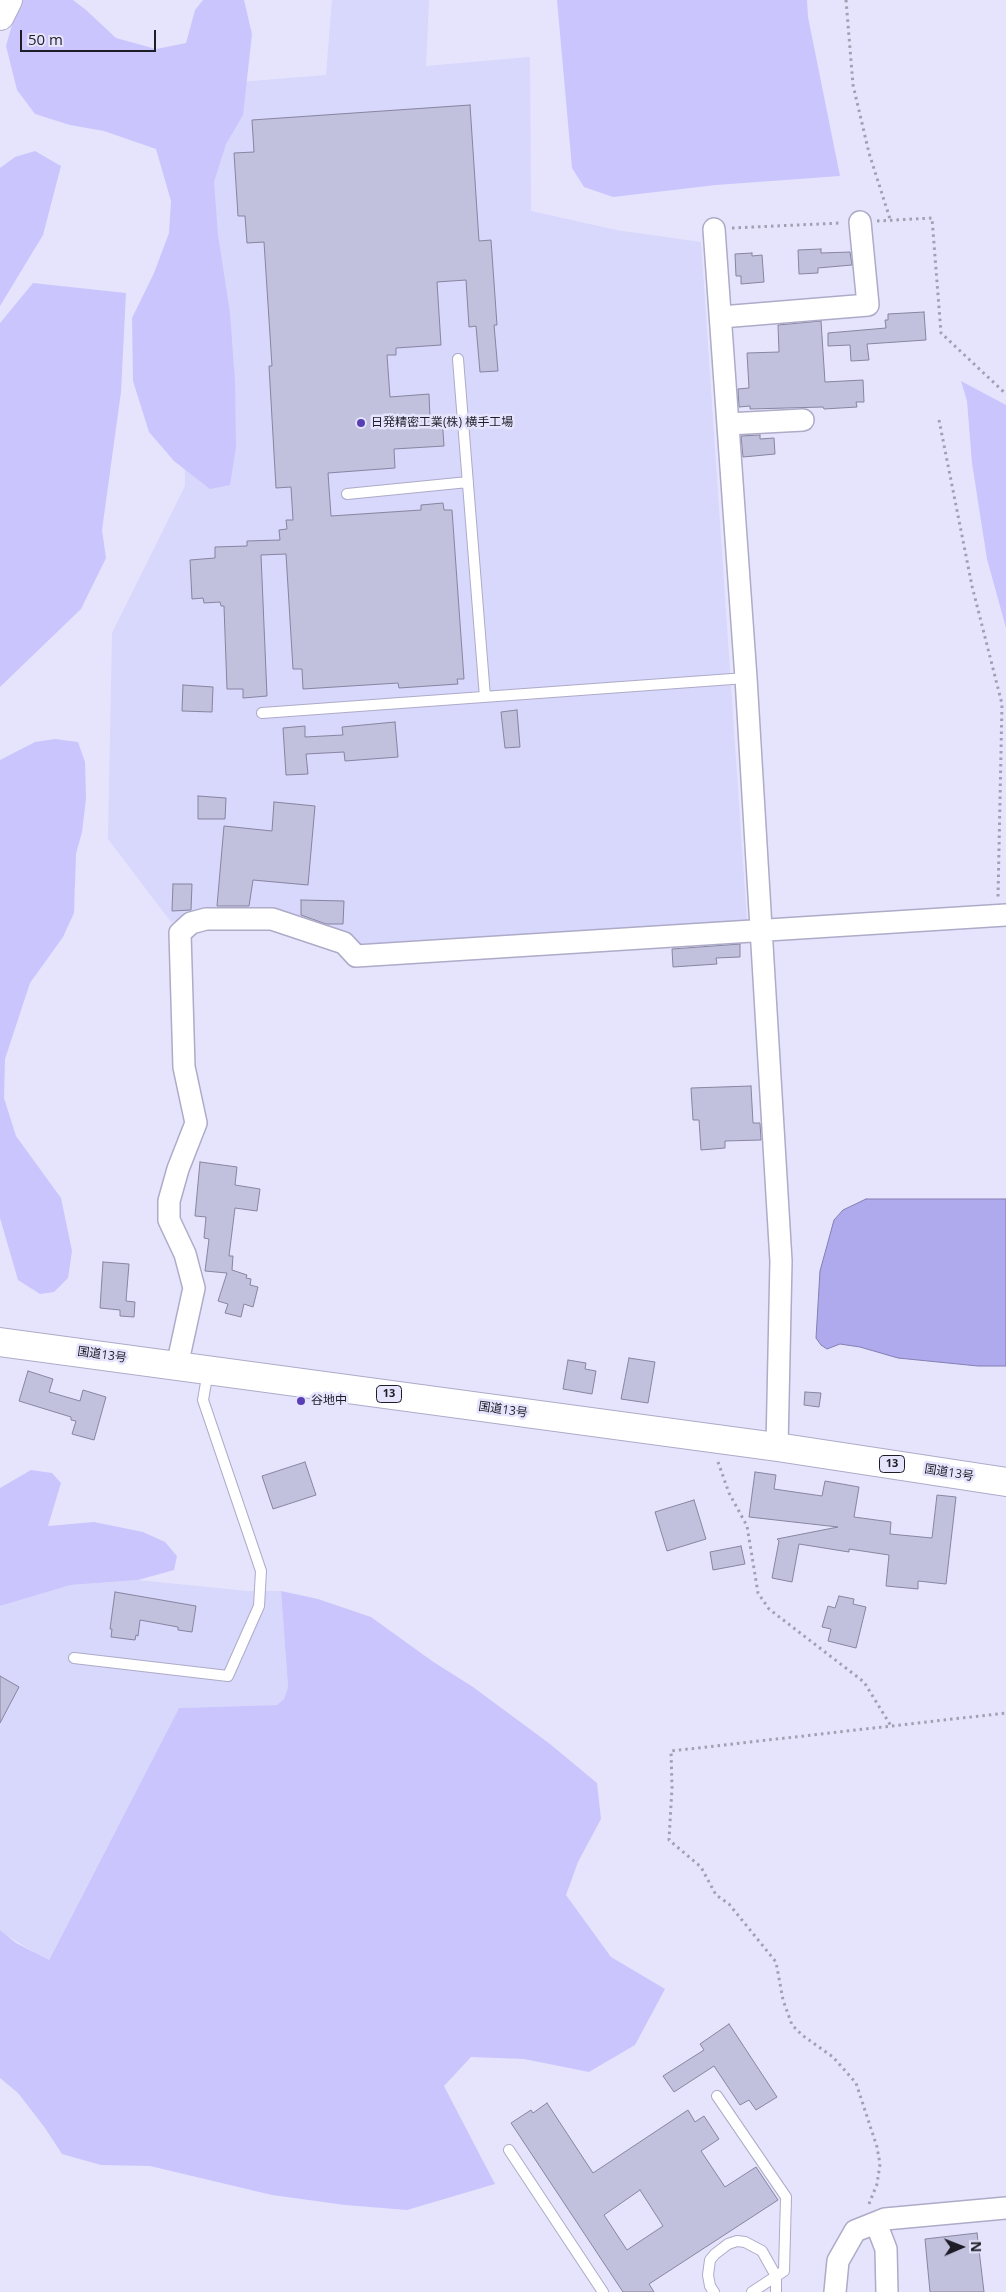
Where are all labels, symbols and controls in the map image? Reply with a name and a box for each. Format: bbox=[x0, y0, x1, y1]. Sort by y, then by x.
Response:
scale bar bbox=[22, 20, 159, 52]
text: 50 m bbox=[28, 29, 63, 49]
place label: 日発精密工業(株) 横手工場 bbox=[371, 416, 513, 430]
marker: 日発精密工業(株) 横手工場 bbox=[355, 417, 367, 429]
street label: 国道13号 bbox=[76, 1344, 128, 1366]
road number: 13 bbox=[376, 1386, 402, 1402]
place label: 谷地中 bbox=[311, 1394, 347, 1408]
marker: 谷地中 bbox=[295, 1395, 307, 1407]
street label: 国道13号 bbox=[477, 1399, 529, 1421]
road number: 13 bbox=[880, 1456, 904, 1472]
street label: 国道13号 bbox=[923, 1462, 975, 1484]
north arrow bbox=[936, 2222, 986, 2272]
text: N bbox=[967, 2241, 986, 2253]

